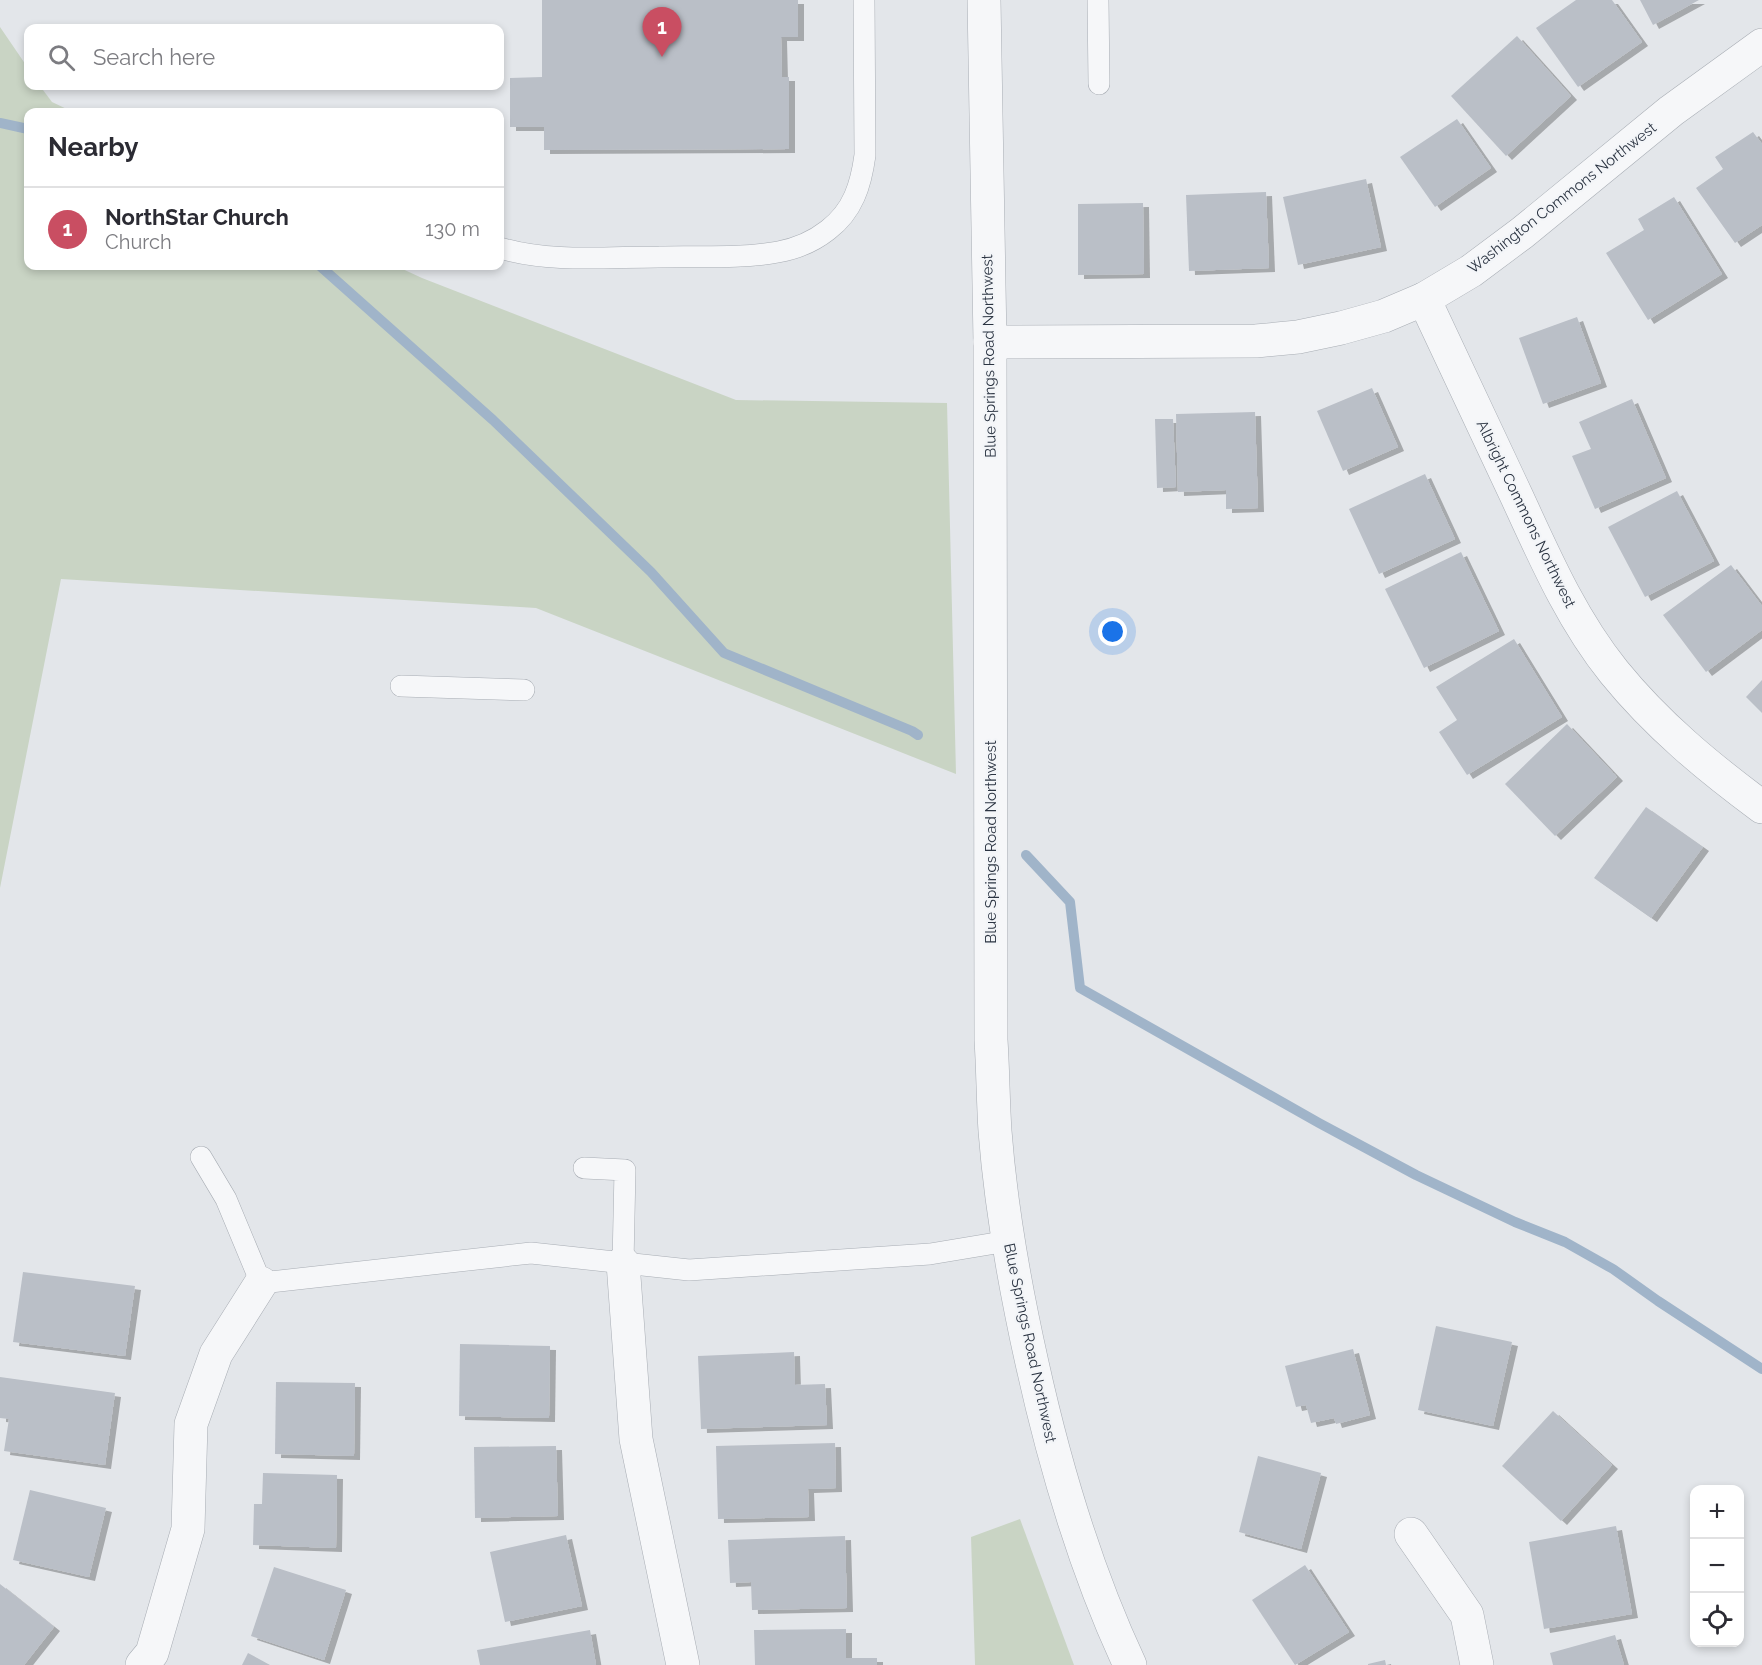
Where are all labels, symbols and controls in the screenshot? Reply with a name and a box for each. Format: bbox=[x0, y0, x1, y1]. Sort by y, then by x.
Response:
pin: 1 bbox=[642, 8, 682, 57]
search box bbox=[24, 24, 504, 90]
icon: search bbox=[45, 41, 78, 74]
text: Search here bbox=[93, 44, 215, 70]
street label: Washington Commons Northwest bbox=[1464, 119, 1660, 277]
text: Nearby bbox=[48, 132, 138, 162]
text: NorthStar Church bbox=[105, 204, 289, 230]
text: 1 bbox=[63, 217, 72, 241]
text: 130 m bbox=[425, 217, 480, 241]
text: Church bbox=[105, 230, 172, 254]
street label: Blue Springs Road Northwest bbox=[978, 254, 1000, 458]
street label: Albright Commons Northwest bbox=[1473, 417, 1579, 611]
your location bbox=[1098, 617, 1127, 646]
street label: Blue Springs Road Northwest bbox=[982, 740, 1000, 944]
street label: Blue Springs Road Northwest bbox=[1000, 1242, 1060, 1444]
map controls bbox=[1690, 1485, 1744, 1647]
button: + bbox=[1690, 1485, 1744, 1539]
button: − bbox=[1690, 1539, 1744, 1593]
button: locate bbox=[1690, 1593, 1744, 1647]

